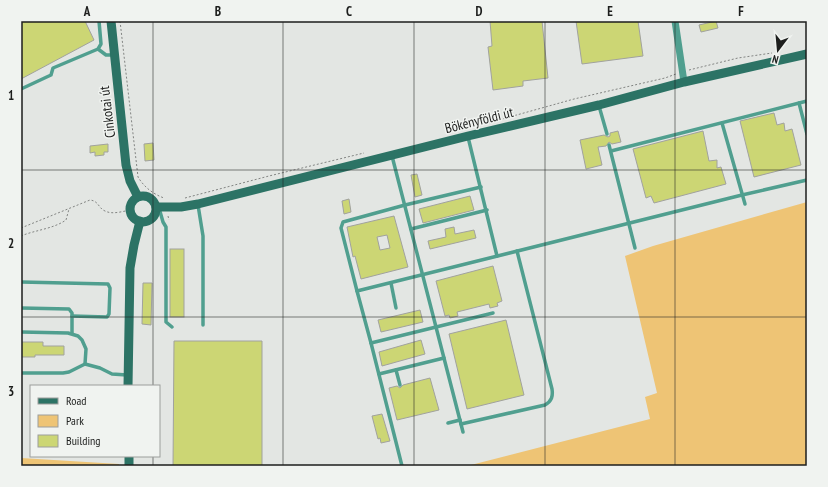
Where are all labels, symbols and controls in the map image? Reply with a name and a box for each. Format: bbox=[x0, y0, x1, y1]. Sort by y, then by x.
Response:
text: A bbox=[83, 3, 91, 20]
text: B bbox=[215, 3, 221, 20]
text: C bbox=[346, 3, 352, 20]
text: D bbox=[476, 3, 483, 20]
text: E bbox=[607, 3, 613, 20]
text: F bbox=[738, 3, 744, 20]
north arrow bbox=[758, 30, 798, 70]
text: N bbox=[770, 52, 780, 67]
street label: Cinkotai út bbox=[95, 85, 119, 139]
text: 1 bbox=[8, 87, 14, 104]
street label: Bökényföldi út bbox=[443, 103, 515, 137]
text: 2 bbox=[8, 235, 14, 252]
text: 3 bbox=[8, 383, 14, 400]
legend bbox=[30, 385, 160, 457]
text: Road bbox=[66, 393, 86, 408]
text: Park bbox=[66, 413, 84, 428]
text: Building bbox=[66, 433, 101, 448]

